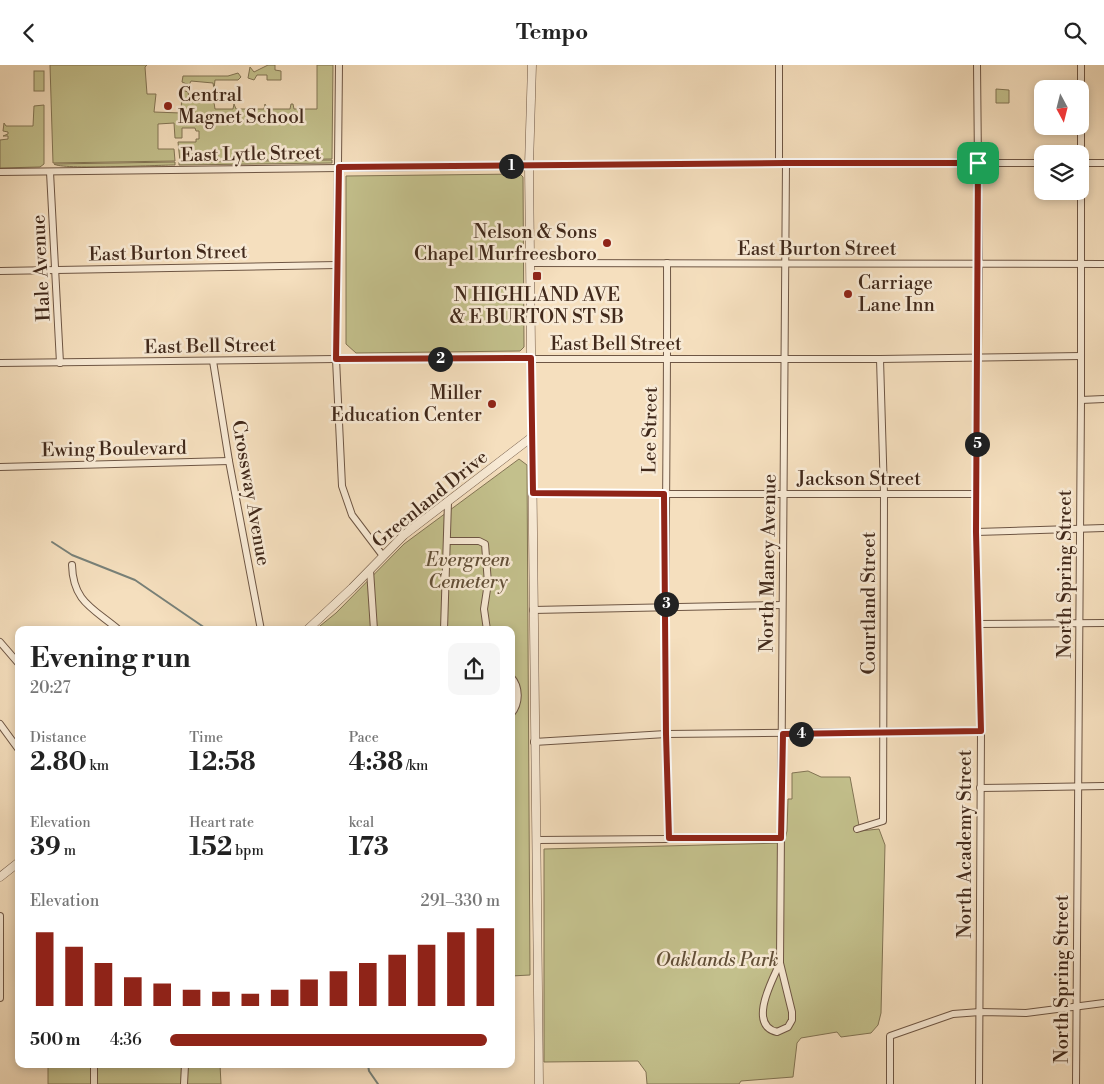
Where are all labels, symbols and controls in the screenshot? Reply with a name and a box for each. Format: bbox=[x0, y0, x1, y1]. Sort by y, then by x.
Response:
icon: back bbox=[15, 19, 43, 47]
text: Tempo bbox=[516, 19, 588, 46]
icon: search bbox=[1061, 19, 1089, 47]
north arrow bbox=[1034, 80, 1089, 135]
map controls bbox=[1034, 80, 1089, 200]
place label: Central Magnet School bbox=[178, 83, 305, 129]
marker: Central Magnet School bbox=[162, 100, 174, 112]
street label: East Lytle Street bbox=[180, 141, 322, 167]
pin bbox=[957, 142, 999, 184]
button: layers bbox=[1034, 145, 1089, 200]
icon: arrive bbox=[964, 149, 992, 177]
pin: 1 bbox=[498, 153, 524, 179]
text: 1 bbox=[508, 157, 515, 175]
street label: Hale Avenue bbox=[26, 214, 56, 322]
place label: Nelson & Sons Chapel Murfreesboro bbox=[414, 220, 597, 266]
marker: Nelson & Sons Chapel Murfreesboro bbox=[601, 237, 613, 249]
street label: East Burton Street bbox=[738, 237, 897, 261]
street label: East Burton Street bbox=[88, 240, 248, 266]
marker: N HIGHLAND AVE & E BURTON ST SB bbox=[531, 270, 543, 282]
place label: Carriage Lane Inn bbox=[858, 271, 935, 317]
place label: N HIGHLAND AVE & E BURTON ST SB bbox=[450, 283, 624, 329]
marker: Carriage Lane Inn bbox=[842, 288, 854, 300]
street label: East Bell Street bbox=[550, 332, 682, 356]
street label: East Bell Street bbox=[144, 333, 276, 359]
pin: 2 bbox=[428, 347, 452, 371]
text: 2 bbox=[436, 350, 445, 368]
place label: Miller Education Center bbox=[331, 381, 482, 427]
street label: Lee Street bbox=[637, 386, 663, 474]
marker: Miller Education Center bbox=[486, 398, 498, 410]
street label: Crossway Avenue bbox=[226, 418, 276, 568]
pin: 5 bbox=[964, 431, 990, 457]
text: 5 bbox=[973, 435, 982, 453]
street label: Ewing Boulevard bbox=[41, 436, 187, 462]
street label: Greenland Drive bbox=[367, 445, 493, 553]
street label: Jackson Street bbox=[796, 467, 921, 491]
street label: North Maney Avenue bbox=[754, 474, 782, 652]
street label: North Spring Street bbox=[1053, 489, 1077, 658]
street label: Courtland Street bbox=[857, 531, 881, 675]
park label: Evergreen Cemetery bbox=[425, 548, 511, 594]
pin: 3 bbox=[654, 591, 678, 617]
text: 3 bbox=[662, 595, 671, 613]
text: Evening run bbox=[30, 641, 191, 676]
button: share bbox=[448, 643, 500, 695]
text: 20:27 bbox=[30, 678, 70, 698]
pin: 4 bbox=[788, 721, 814, 747]
text: 4 bbox=[797, 725, 806, 743]
text: Distance bbox=[30, 729, 87, 747]
text: Time bbox=[189, 729, 223, 747]
text: Pace bbox=[349, 729, 379, 747]
text: 2.80 bbox=[30, 747, 87, 778]
text: 12:58 bbox=[189, 747, 256, 778]
text: 4:38 bbox=[349, 747, 403, 778]
street label: North Academy Street bbox=[953, 749, 977, 938]
text: km bbox=[87, 757, 109, 775]
text: /km bbox=[403, 757, 428, 775]
text: Elevation bbox=[30, 814, 91, 832]
text: Heart rate bbox=[189, 814, 254, 832]
text: kcal bbox=[349, 814, 374, 832]
text: 39 bbox=[30, 832, 61, 863]
text: 152 bbox=[189, 832, 232, 863]
text: 173 bbox=[349, 832, 389, 863]
text: m bbox=[61, 842, 76, 860]
text: bpm bbox=[232, 842, 264, 860]
text: Elevation bbox=[30, 891, 99, 911]
text: 291–330 m bbox=[421, 891, 500, 911]
street label: North Spring Street bbox=[1050, 894, 1074, 1063]
park label: Oaklands Park bbox=[655, 948, 779, 972]
text: 500 m bbox=[30, 1030, 80, 1050]
text: 4:36 bbox=[110, 1030, 142, 1050]

